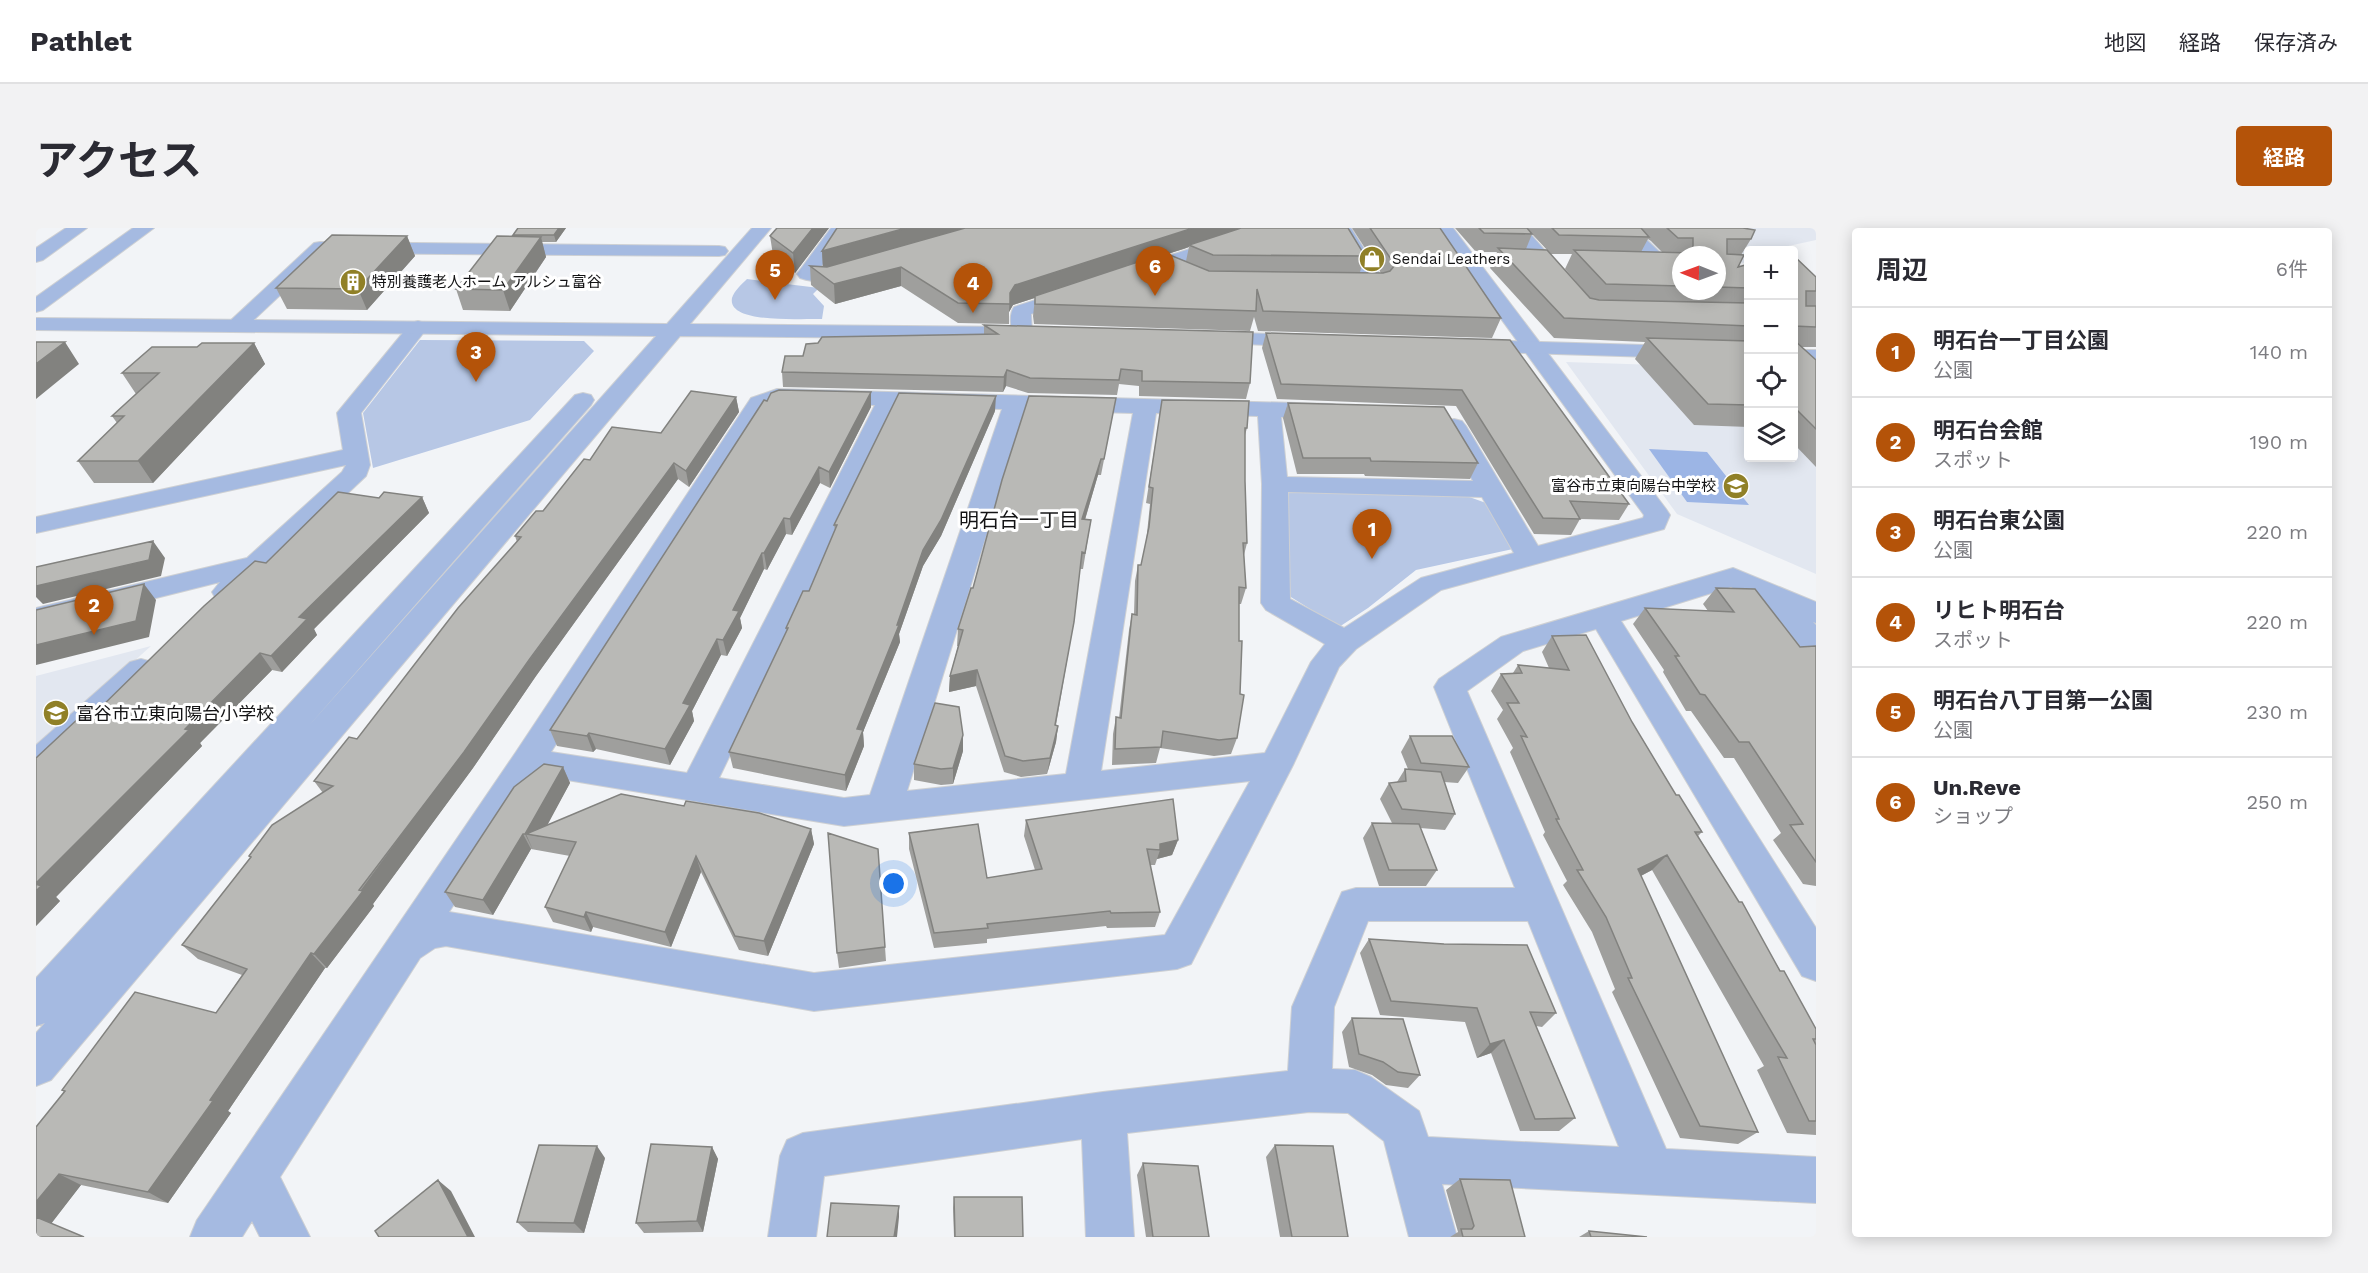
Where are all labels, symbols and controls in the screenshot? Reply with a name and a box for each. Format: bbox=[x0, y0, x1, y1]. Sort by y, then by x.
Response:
text: Pathlet bbox=[30, 25, 132, 58]
text: 地図 bbox=[2104, 30, 2146, 55]
text: 経路 bbox=[2179, 30, 2221, 55]
text: 保存済み bbox=[2254, 30, 2338, 55]
button: 経路 bbox=[2236, 126, 2332, 186]
text: アクセス bbox=[36, 136, 202, 185]
shop icon: Sendai Leathers bbox=[1357, 244, 1387, 274]
north arrow bbox=[1672, 246, 1726, 300]
map controls bbox=[1744, 246, 1798, 462]
button: + bbox=[1744, 246, 1798, 300]
pin: 6 bbox=[1136, 247, 1174, 296]
pin: 5 bbox=[756, 250, 794, 300]
place label: Sendai Leathers bbox=[1392, 250, 1510, 268]
text: 周辺 bbox=[1876, 255, 1928, 285]
text: 6件 bbox=[2276, 257, 2308, 281]
pin: 4 bbox=[954, 264, 992, 313]
building icon: 特別養護老人ホーム アルシュ富谷 bbox=[338, 267, 368, 297]
place label: 特別養護老人ホーム アルシュ富谷 bbox=[372, 273, 602, 291]
button: − bbox=[1744, 300, 1798, 354]
text: 明石台一丁目公園 bbox=[1933, 328, 2109, 353]
pin: 3 bbox=[456, 332, 496, 382]
text: 1 bbox=[1891, 340, 1900, 364]
text: 140 m bbox=[2250, 340, 2308, 364]
button: locate bbox=[1744, 354, 1798, 408]
text: 公園 bbox=[1933, 358, 1973, 382]
button: layers bbox=[1744, 408, 1798, 462]
text: 明石台会館 bbox=[1933, 418, 2043, 443]
text: 2 bbox=[1890, 430, 1901, 454]
text: 190 m bbox=[2250, 430, 2308, 454]
text: スポット bbox=[1933, 448, 2013, 472]
school or university icon: 富谷市立東向陽台中学校 bbox=[1721, 471, 1751, 501]
place label: 富谷市立東向陽台中学校 bbox=[1551, 477, 1716, 495]
district label: 明石台一丁目 bbox=[959, 508, 1079, 532]
text: 明石台東公園 bbox=[1933, 508, 2065, 533]
pin: 1 bbox=[1352, 510, 1392, 559]
text: 3 bbox=[1890, 520, 1901, 544]
text: 220 m bbox=[2246, 520, 2308, 544]
text: 公園 bbox=[1933, 538, 1973, 562]
pin: 2 bbox=[74, 586, 114, 635]
text: リヒト明石台 bbox=[1933, 598, 2065, 623]
text: 4 bbox=[1889, 610, 1902, 634]
text: 220 m bbox=[2246, 610, 2308, 634]
text: スポット bbox=[1933, 628, 2013, 652]
text: 明石台八丁目第一公園 bbox=[1933, 688, 2153, 713]
school or university icon: 富谷市立東向陽台小学校 bbox=[41, 698, 71, 728]
text: 5 bbox=[1890, 700, 1901, 724]
text: 230 m bbox=[2246, 700, 2308, 724]
place label: 富谷市立東向陽台小学校 bbox=[76, 703, 274, 724]
text: 公園 bbox=[1933, 718, 1973, 742]
text: Un.Reve bbox=[1933, 775, 2021, 800]
text: 6 bbox=[1889, 790, 1902, 814]
text: 250 m bbox=[2246, 790, 2308, 814]
text: ショップ bbox=[1933, 804, 2013, 828]
your location bbox=[879, 869, 908, 898]

